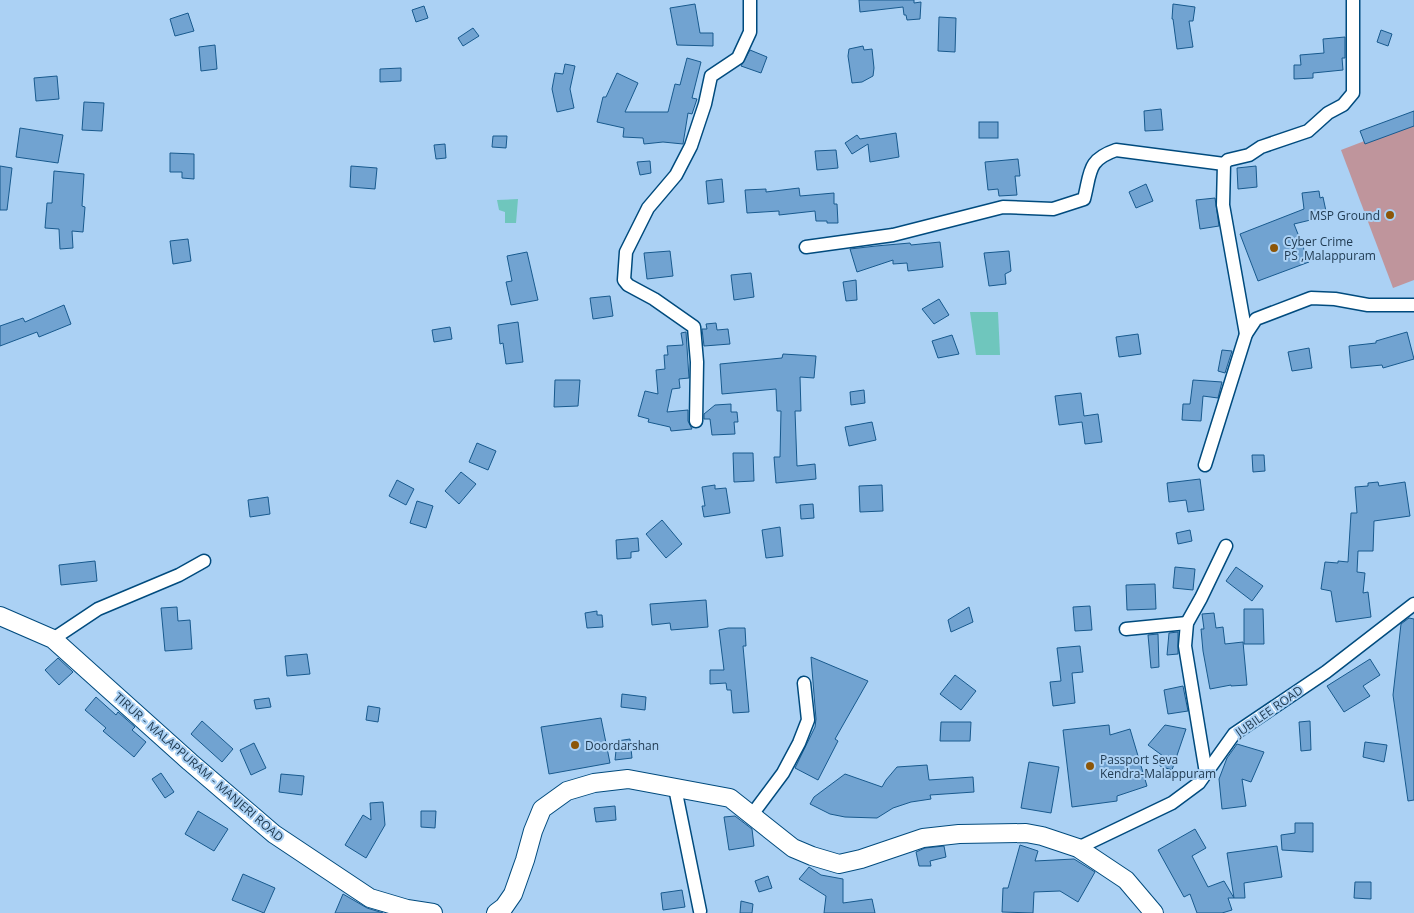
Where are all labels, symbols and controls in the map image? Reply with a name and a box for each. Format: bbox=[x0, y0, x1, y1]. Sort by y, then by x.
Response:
place label: MSP Ground bbox=[1309, 207, 1380, 224]
marker: MSP Ground bbox=[1384, 209, 1396, 221]
place label: Cyber Crime PS ,Malappuram bbox=[1284, 233, 1376, 264]
marker: Cyber Crime PS ,Malappuram bbox=[1268, 242, 1280, 254]
street label: JUBILEE ROAD bbox=[1231, 681, 1306, 741]
street label: TIRUR - MALAPPURAM - MANJERI ROAD bbox=[111, 689, 287, 845]
place label: Doordarshan bbox=[585, 737, 659, 754]
marker: Doordarshan bbox=[569, 739, 581, 751]
place label: Passport Seva Kendra-Malappuram bbox=[1100, 751, 1216, 782]
marker: Passport Seva Kendra-Malappuram bbox=[1084, 760, 1096, 772]

